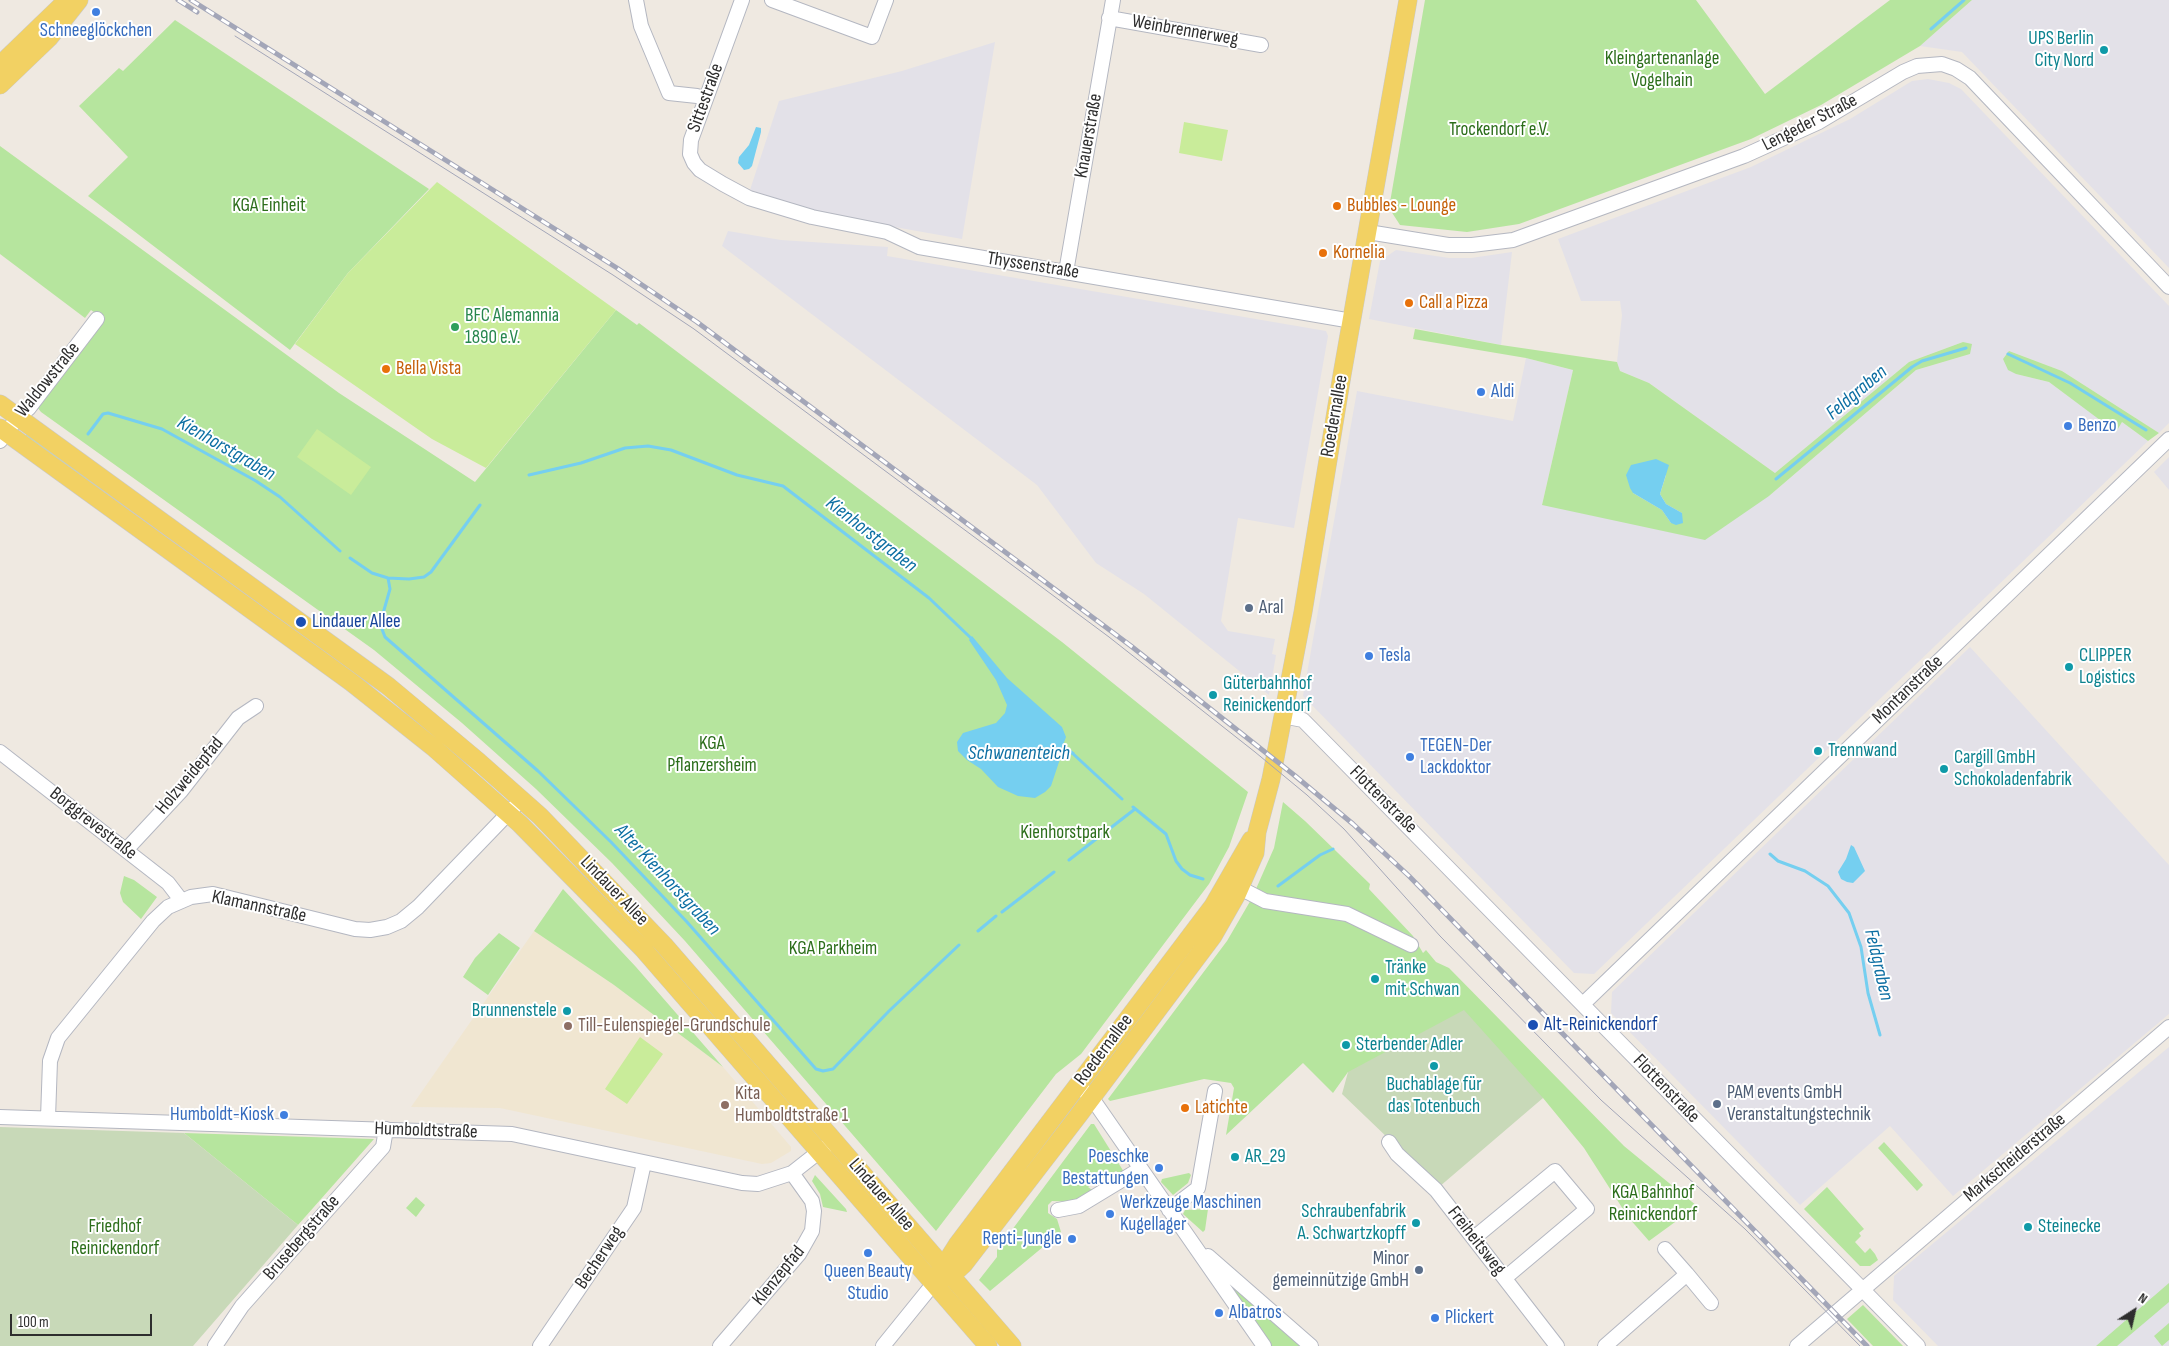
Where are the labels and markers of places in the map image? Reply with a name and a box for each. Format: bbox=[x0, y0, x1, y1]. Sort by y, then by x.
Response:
marker: Schneeglöckchen bbox=[90, 6, 102, 18]
place label: Schneeglöckchen bbox=[40, 20, 152, 42]
place label: UPS Berlin City Nord bbox=[2028, 28, 2094, 72]
marker: UPS Berlin City Nord bbox=[2098, 44, 2110, 56]
place label: Bubbles - Lounge bbox=[1347, 195, 1456, 217]
marker: Bubbles - Lounge bbox=[1331, 200, 1343, 212]
place label: Kornelia bbox=[1333, 242, 1385, 264]
marker: Kornelia bbox=[1317, 247, 1329, 259]
place label: Call a Pizza bbox=[1419, 292, 1488, 314]
marker: Call a Pizza bbox=[1403, 297, 1415, 309]
place label: BFC Alemannia 1890 e.V. bbox=[465, 305, 559, 349]
marker: BFC Alemannia 1890 e.V. bbox=[449, 321, 461, 333]
place label: Bella Vista bbox=[396, 358, 461, 380]
marker: Bella Vista bbox=[380, 363, 392, 375]
place label: Aldi bbox=[1491, 381, 1514, 403]
marker: Aldi bbox=[1475, 386, 1487, 398]
place label: Benzo bbox=[2078, 415, 2117, 437]
marker: Benzo bbox=[2062, 420, 2074, 432]
place label: Aral bbox=[1259, 597, 1283, 619]
marker: Aral bbox=[1243, 602, 1255, 614]
place label: Lindauer Allee bbox=[312, 611, 401, 633]
marker: Lindauer Allee bbox=[294, 615, 308, 629]
place label: Tesla bbox=[1379, 645, 1411, 667]
place label: CLIPPER Logistics bbox=[2079, 645, 2135, 689]
marker: Tesla bbox=[1363, 650, 1375, 662]
marker: CLIPPER Logistics bbox=[2063, 661, 2075, 673]
place label: Güterbahnhof Reinickendorf bbox=[1223, 673, 1312, 717]
marker: Güterbahnhof Reinickendorf bbox=[1207, 689, 1219, 701]
place label: TEGEN-Der Lackdoktor bbox=[1420, 735, 1492, 779]
place label: Trennwand bbox=[1828, 740, 1897, 762]
marker: Trennwand bbox=[1812, 745, 1824, 757]
place label: Cargill GmbH Schokoladenfabrik bbox=[1954, 747, 2072, 791]
marker: TEGEN-Der Lackdoktor bbox=[1404, 751, 1416, 763]
marker: Cargill GmbH Schokoladenfabrik bbox=[1938, 763, 1950, 775]
place label: Tränke mit Schwan bbox=[1385, 957, 1459, 1001]
marker: Tränke mit Schwan bbox=[1369, 973, 1381, 985]
place label: Brunnenstele bbox=[472, 1000, 557, 1022]
marker: Brunnenstele bbox=[561, 1005, 573, 1017]
place label: Alt-Reinickendorf bbox=[1544, 1014, 1657, 1036]
place label: Till-Eulenspiegel-Grundschule bbox=[578, 1015, 771, 1037]
marker: Alt-Reinickendorf bbox=[1526, 1018, 1540, 1032]
marker: Till-Eulenspiegel-Grundschule bbox=[562, 1020, 574, 1032]
place label: Sterbender Adler bbox=[1356, 1034, 1463, 1056]
marker: Sterbender Adler bbox=[1340, 1039, 1352, 1051]
marker: Buchablage für das Totenbuch bbox=[1428, 1060, 1440, 1072]
place label: Buchablage für das Totenbuch bbox=[1386, 1074, 1482, 1118]
place label: PAM events GmbH Veranstaltungstechnik bbox=[1727, 1082, 1871, 1126]
place label: Kita Humboldtstraße 1 bbox=[735, 1083, 848, 1127]
place label: Latichte bbox=[1195, 1097, 1248, 1119]
marker: PAM events GmbH Veranstaltungstechnik bbox=[1711, 1098, 1723, 1110]
marker: Kita Humboldtstraße 1 bbox=[719, 1099, 731, 1111]
marker: Latichte bbox=[1179, 1102, 1191, 1114]
place label: Humboldt-Kiosk bbox=[170, 1104, 274, 1126]
marker: Humboldt-Kiosk bbox=[278, 1109, 290, 1121]
place label: Poeschke Bestattungen bbox=[1062, 1146, 1149, 1190]
place label: AR_29 bbox=[1245, 1146, 1286, 1168]
marker: AR_29 bbox=[1229, 1151, 1241, 1163]
marker: Poeschke Bestattungen bbox=[1153, 1162, 1165, 1174]
place label: Werkzeuge Maschinen Kugellager bbox=[1120, 1192, 1261, 1236]
place label: Schraubenfabrik A. Schwartzkopff bbox=[1298, 1201, 1406, 1245]
marker: Werkzeuge Maschinen Kugellager bbox=[1104, 1208, 1116, 1220]
place label: Steinecke bbox=[2038, 1216, 2101, 1238]
marker: Schraubenfabrik A. Schwartzkopff bbox=[1410, 1217, 1422, 1229]
marker: Steinecke bbox=[2022, 1221, 2034, 1233]
place label: Repti-Jungle bbox=[983, 1228, 1062, 1250]
marker: Repti-Jungle bbox=[1066, 1233, 1078, 1245]
marker: Queen Beauty Studio bbox=[862, 1247, 874, 1259]
place label: Minor gemeinnützige GmbH bbox=[1273, 1248, 1409, 1292]
place label: Queen Beauty Studio bbox=[824, 1261, 912, 1305]
marker: Minor gemeinnützige GmbH bbox=[1413, 1264, 1425, 1276]
place label: Albatros bbox=[1229, 1302, 1282, 1324]
marker: Albatros bbox=[1213, 1307, 1225, 1319]
place label: Plickert bbox=[1445, 1307, 1494, 1329]
marker: Plickert bbox=[1429, 1312, 1441, 1324]

